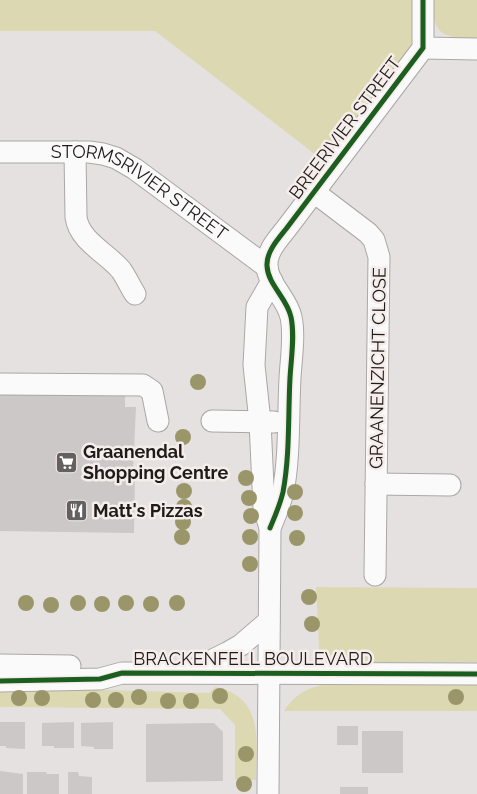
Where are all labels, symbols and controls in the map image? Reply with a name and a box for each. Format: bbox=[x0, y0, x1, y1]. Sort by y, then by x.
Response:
street label: BREERIVIER STREET bbox=[284, 53, 405, 203]
street label: STORMSRIVIER STREET bbox=[51, 141, 232, 244]
street label: GRAANENZICHT CLOSE bbox=[365, 267, 390, 469]
place label: Graanendal Shopping Centre bbox=[83, 441, 228, 483]
supermarket icon: Graanendal Shopping Centre bbox=[55, 450, 79, 474]
restaurant icon: Matt's Pizzas bbox=[65, 499, 89, 523]
place label: Matt's Pizzas bbox=[93, 500, 203, 521]
street label: BRACKENFELL BOULEVARD bbox=[133, 648, 373, 669]

